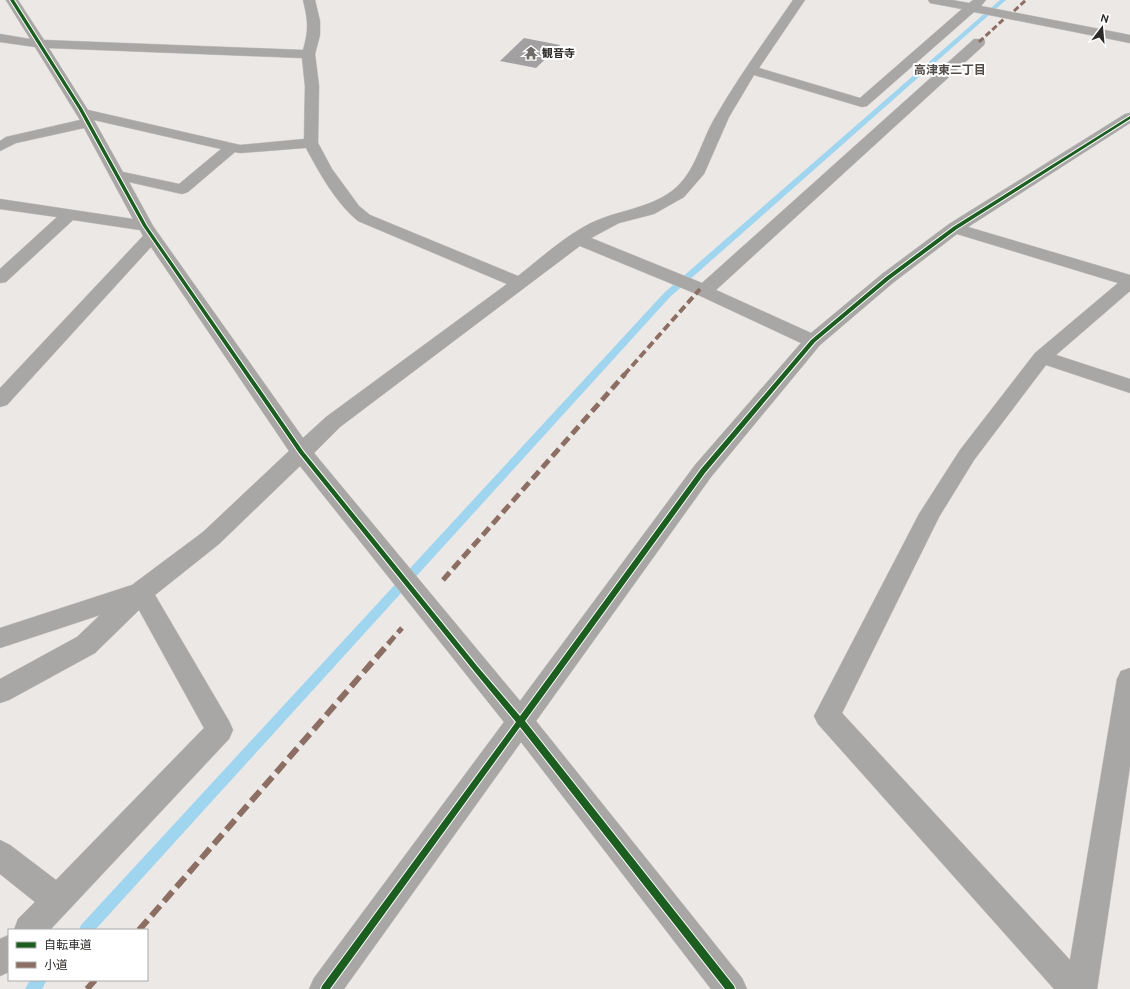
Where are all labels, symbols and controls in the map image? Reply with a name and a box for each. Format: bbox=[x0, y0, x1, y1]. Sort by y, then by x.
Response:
north arrow bbox=[1082, 8, 1122, 48]
text: N bbox=[1099, 11, 1110, 25]
temple icon: 観音寺 bbox=[523, 45, 539, 61]
place label: 観音寺 bbox=[542, 47, 575, 59]
district label: 高津東二丁目 bbox=[914, 63, 986, 76]
legend bbox=[8, 929, 148, 981]
text: 自転車道 bbox=[44, 938, 92, 951]
text: 小道 bbox=[44, 958, 68, 971]

